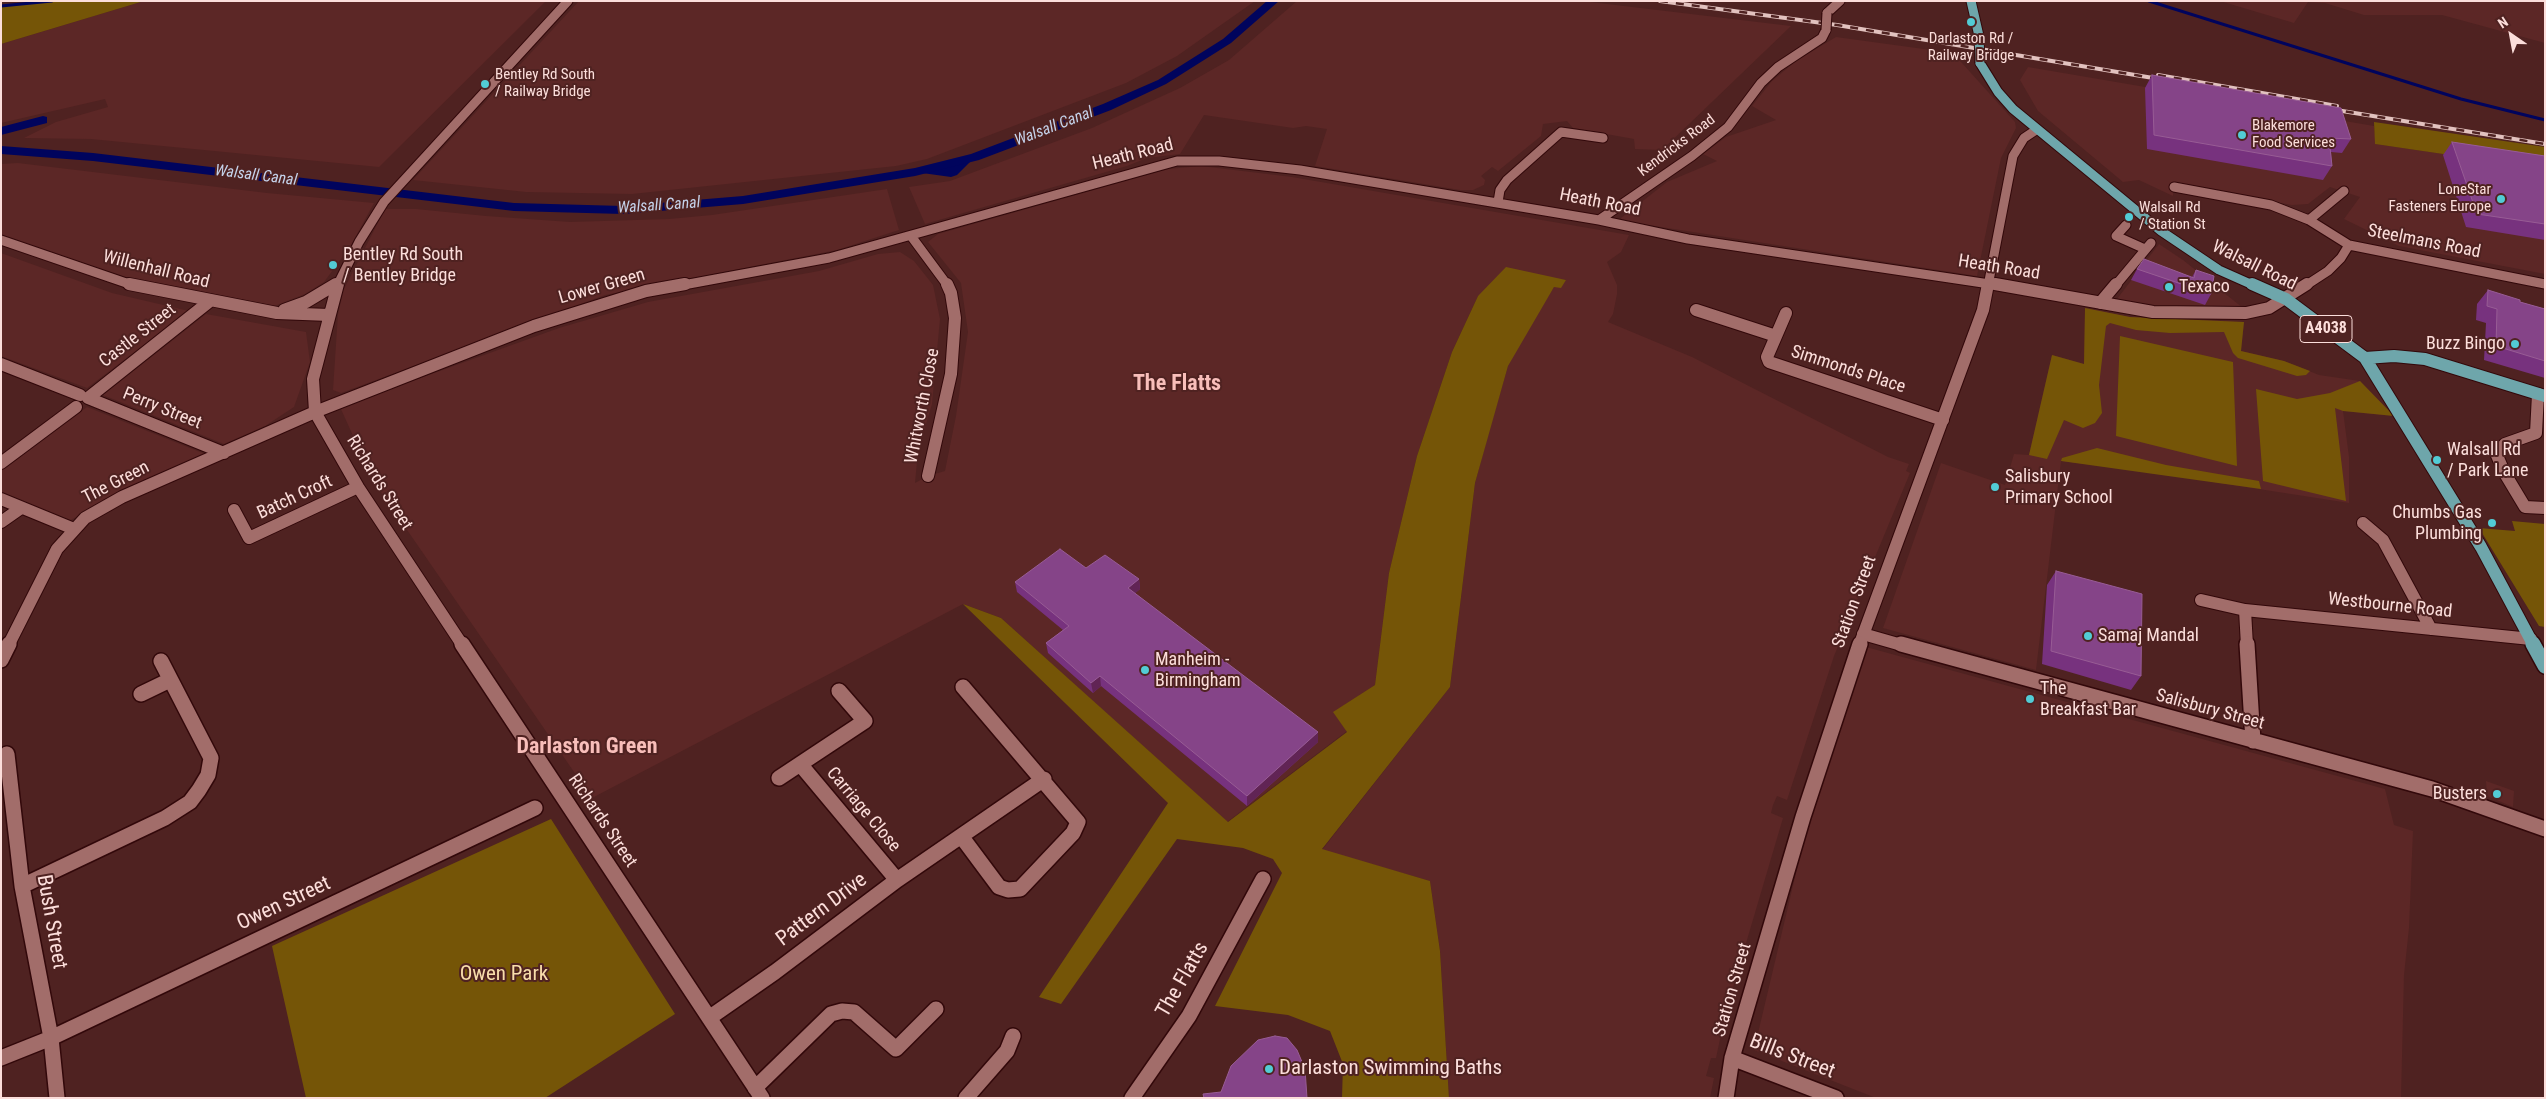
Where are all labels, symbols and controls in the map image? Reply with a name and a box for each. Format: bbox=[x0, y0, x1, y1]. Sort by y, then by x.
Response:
north arrow bbox=[2486, 10, 2536, 60]
text: N bbox=[2495, 13, 2511, 31]
marker: Darlaston Rd / Railway Bridge bbox=[1965, 16, 1977, 28]
place label: Darlaston Rd / Railway Bridge bbox=[1928, 30, 2014, 65]
place label: Bentley Rd South / Railway Bridge bbox=[495, 66, 595, 101]
marker: Bentley Rd South / Railway Bridge bbox=[479, 78, 491, 90]
water label: Walsall Canal bbox=[1012, 103, 1096, 151]
street label: Kendricks Road bbox=[1635, 111, 1719, 181]
place label: Blakemore Food Services bbox=[2252, 117, 2335, 152]
marker: Blakemore Food Services bbox=[2236, 129, 2248, 141]
street label: Heath Road bbox=[1090, 135, 1176, 175]
water label: Walsall Canal bbox=[214, 161, 298, 191]
place label: LoneStar Fasteners Europe bbox=[2388, 181, 2491, 216]
street label: Heath Road bbox=[1557, 185, 1643, 221]
marker: LoneStar Fasteners Europe bbox=[2495, 193, 2507, 205]
water label: Walsall Canal bbox=[617, 194, 701, 218]
place label: Walsall Rd / Station St bbox=[2139, 199, 2206, 234]
marker: Walsall Rd / Station St bbox=[2123, 211, 2135, 223]
street label: Steelmans Road bbox=[2365, 220, 2483, 264]
street label: Walsall Road bbox=[2208, 236, 2300, 296]
place label: Bentley Rd South / Bentley Bridge bbox=[343, 244, 463, 286]
street label: Willenhall Road bbox=[100, 246, 212, 294]
street label: Heath Road bbox=[1957, 251, 2041, 285]
marker: Bentley Rd South / Bentley Bridge bbox=[327, 259, 339, 271]
street label: Lower Green bbox=[556, 264, 648, 310]
place label: Texaco bbox=[2179, 276, 2230, 298]
marker: Texaco bbox=[2163, 281, 2175, 293]
street label: Castle Street bbox=[95, 299, 181, 373]
road number: A4038 bbox=[2300, 316, 2352, 342]
place label: Buzz Bingo bbox=[2426, 333, 2505, 355]
marker: Buzz Bingo bbox=[2509, 338, 2521, 350]
street label: Simmonds Place bbox=[1788, 341, 1908, 399]
street label: Whitworth Close bbox=[901, 347, 945, 465]
district label: The Flatts bbox=[1133, 371, 1221, 397]
street label: Perry Street bbox=[119, 383, 205, 435]
street label: Richards Street bbox=[341, 431, 417, 535]
place label: Walsall Rd / Park Lane bbox=[2447, 439, 2528, 482]
marker: Walsall Rd / Park Lane bbox=[2431, 454, 2443, 466]
street label: The Green bbox=[79, 457, 153, 509]
place label: Salisbury Primary School bbox=[2005, 466, 2113, 508]
street label: Batch Croft bbox=[254, 471, 336, 525]
marker: Salisbury Primary School bbox=[1989, 481, 2001, 493]
place label: Chumbs Gas Plumbing bbox=[2392, 502, 2482, 544]
marker: Chumbs Gas Plumbing bbox=[2486, 517, 2498, 529]
street label: Station Street bbox=[1828, 553, 1882, 651]
street label: Westbourne Road bbox=[2327, 589, 2453, 623]
place label: Samaj Mandal bbox=[2098, 625, 2199, 647]
marker: Samaj Mandal bbox=[2082, 630, 2094, 642]
place label: Manheim - Birmingham bbox=[1155, 649, 1241, 692]
marker: Manheim - Birmingham bbox=[1139, 664, 1151, 676]
place label: The Breakfast Bar bbox=[2040, 678, 2136, 721]
street label: Salisbury Street bbox=[2153, 685, 2267, 735]
marker: The Breakfast Bar bbox=[2024, 693, 2036, 705]
district label: Darlaston Green bbox=[516, 734, 658, 760]
street label: Carriage Close bbox=[821, 763, 905, 857]
street label: Richards Street bbox=[563, 770, 641, 872]
place label: Busters bbox=[2433, 783, 2487, 805]
marker: Busters bbox=[2491, 788, 2503, 800]
street label: Pattern Drive bbox=[772, 868, 872, 952]
street label: Owen Street bbox=[233, 871, 335, 937]
street label: Bush Street bbox=[30, 873, 72, 971]
street label: The Flatts bbox=[1151, 938, 1215, 1022]
street label: Station Street bbox=[1709, 940, 1757, 1040]
park label: Owen Park bbox=[460, 962, 548, 988]
street label: Bills Street bbox=[1746, 1029, 1838, 1085]
place label: Darlaston Swimming Baths bbox=[1279, 1056, 1502, 1082]
marker: Darlaston Swimming Baths bbox=[1263, 1063, 1275, 1075]

